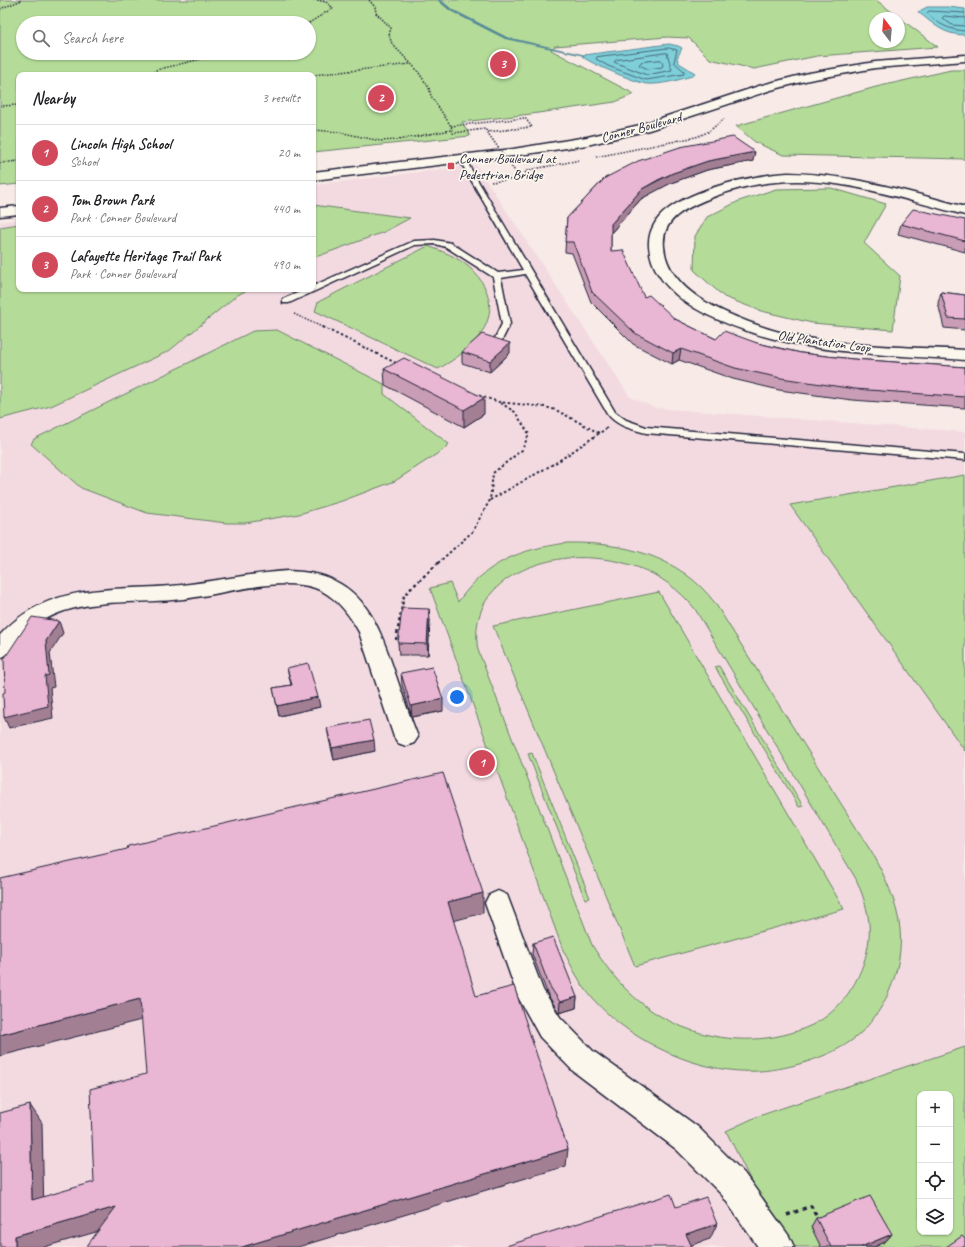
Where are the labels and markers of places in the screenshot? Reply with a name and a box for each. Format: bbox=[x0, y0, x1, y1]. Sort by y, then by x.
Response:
pin: 3 bbox=[490, 49, 516, 79]
pin: 2 bbox=[368, 83, 394, 113]
place label: Conner Boulevard at Pedestrian Bridge bbox=[459, 150, 557, 183]
marker: Conner Boulevard at Pedestrian Bridge bbox=[446, 161, 456, 171]
pin: 1 bbox=[469, 748, 495, 778]

